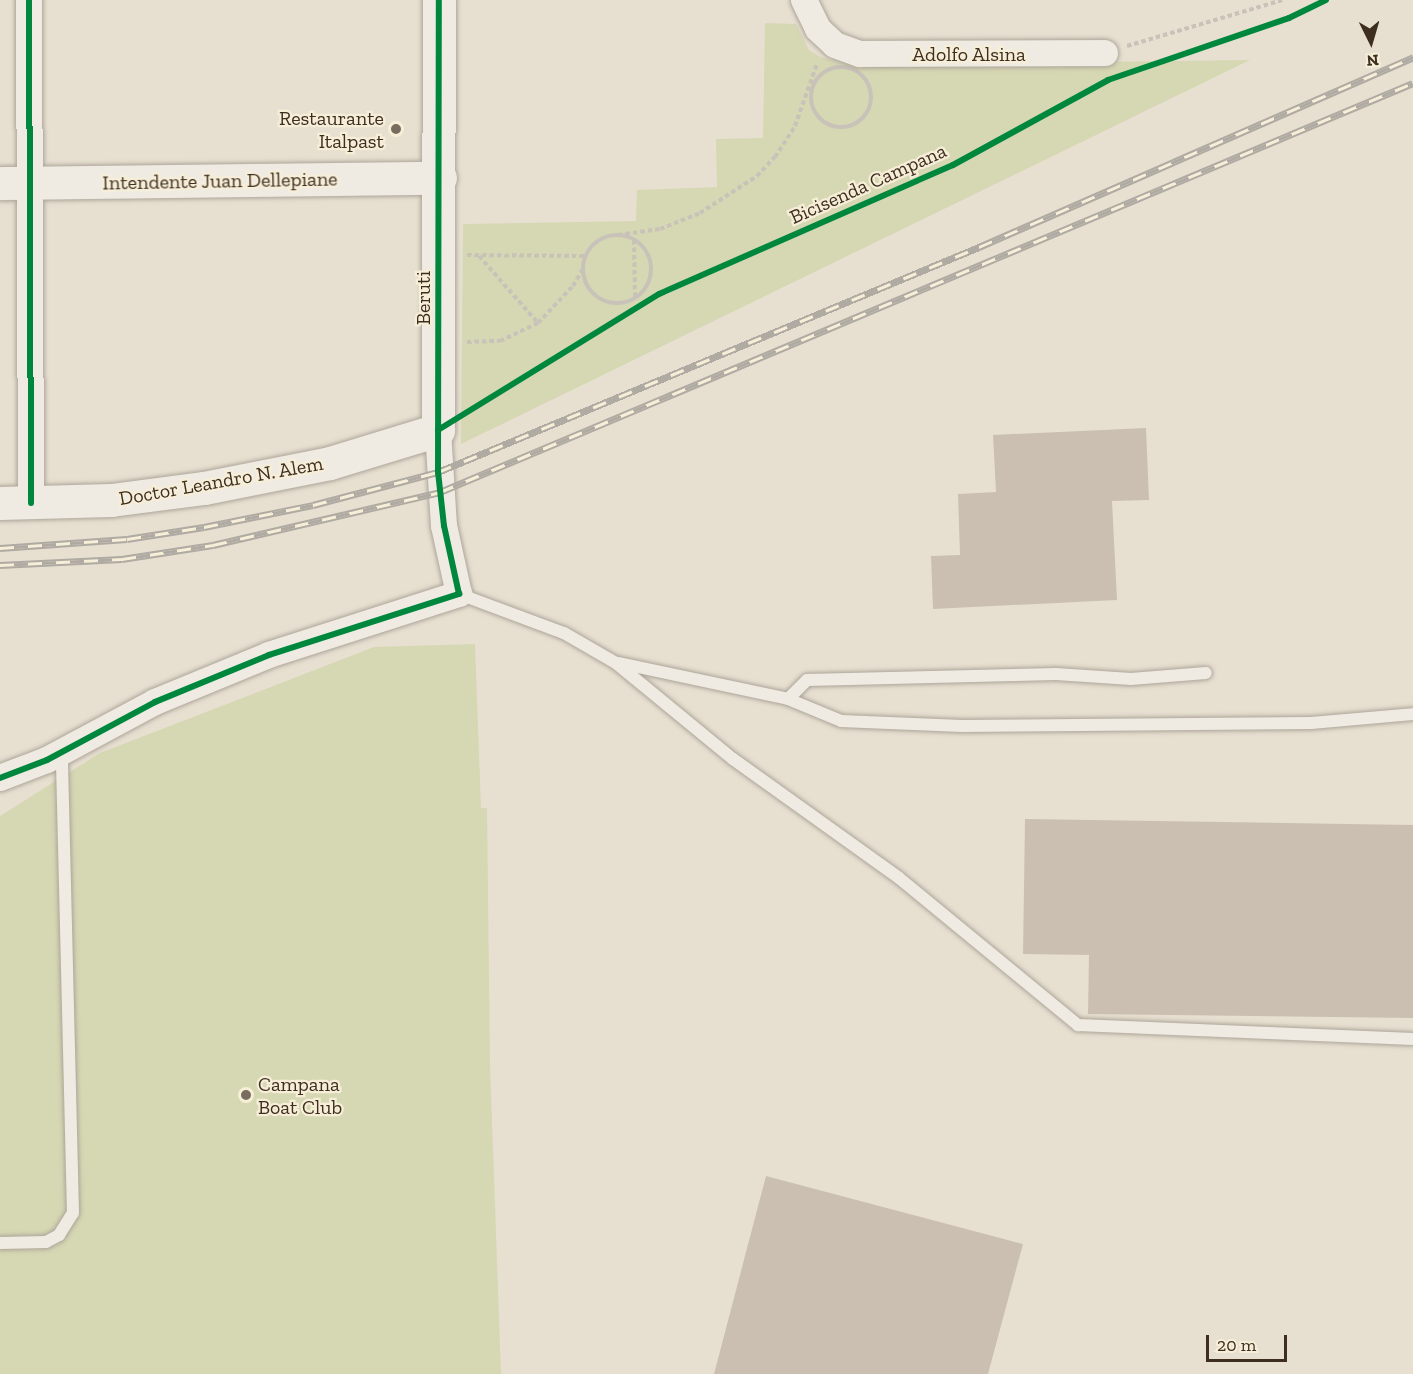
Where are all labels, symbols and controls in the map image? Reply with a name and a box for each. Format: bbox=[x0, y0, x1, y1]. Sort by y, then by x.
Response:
north arrow bbox=[1341, 12, 1401, 72]
street label: Adolfo Alsina bbox=[912, 42, 1026, 66]
text: N bbox=[1366, 50, 1380, 70]
place label: Restaurante Italpast bbox=[279, 106, 384, 153]
marker: Restaurante Italpast bbox=[389, 122, 403, 136]
street label: Bicisenda Campana bbox=[786, 139, 950, 229]
street label: Intendente Juan Dellepiane bbox=[102, 167, 338, 195]
street label: Beruti bbox=[411, 271, 435, 325]
street label: Doctor Leandro N. Alem bbox=[117, 451, 325, 511]
place label: Campana Boat Club bbox=[258, 1072, 342, 1119]
marker: Campana Boat Club bbox=[239, 1088, 253, 1102]
scale bar bbox=[1209, 1323, 1290, 1361]
text: 20 m bbox=[1217, 1334, 1256, 1356]

